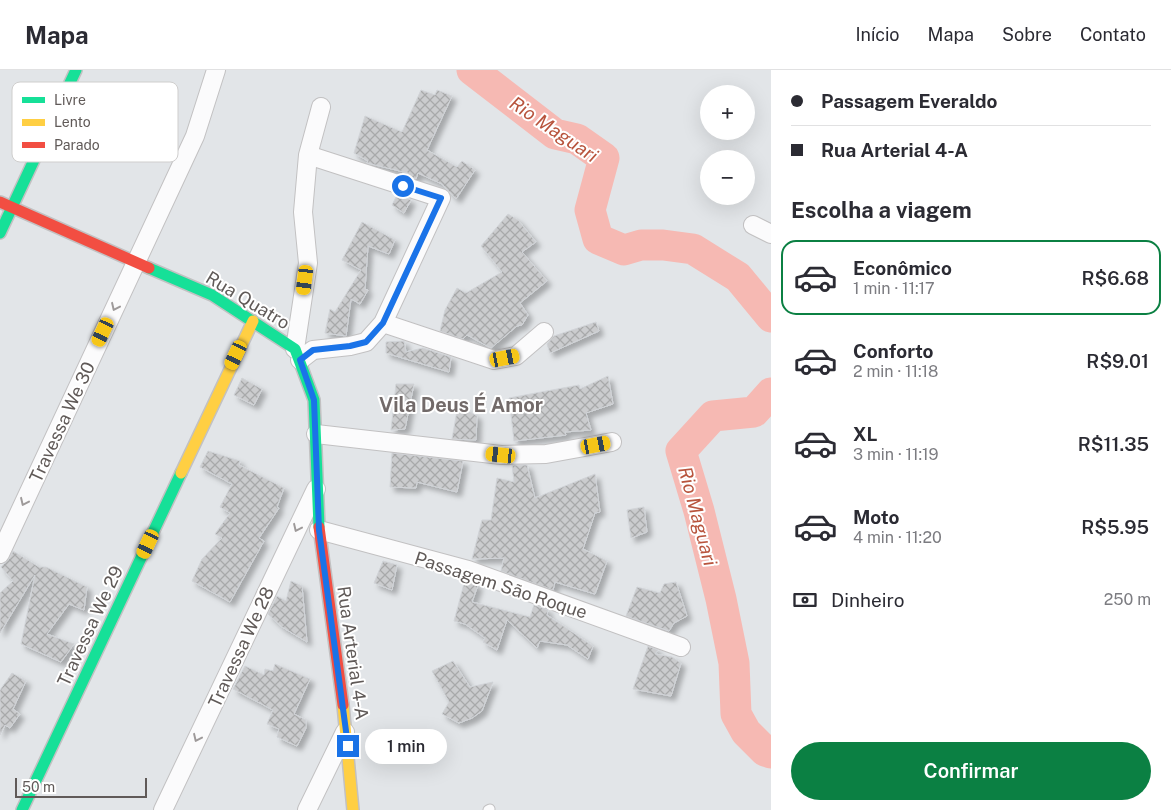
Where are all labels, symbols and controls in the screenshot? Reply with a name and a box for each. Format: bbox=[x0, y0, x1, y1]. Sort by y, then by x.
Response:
text: Mapa bbox=[25, 21, 89, 49]
text: Início bbox=[855, 24, 900, 45]
text: Mapa bbox=[928, 24, 974, 45]
text: Sobre bbox=[1002, 24, 1052, 45]
text: Contato bbox=[1080, 24, 1146, 45]
legend bbox=[12, 82, 178, 162]
map controls bbox=[700, 85, 755, 205]
button: + bbox=[700, 85, 755, 140]
text: Passagem Everaldo bbox=[821, 90, 997, 112]
water label: Rio Maguari bbox=[506, 91, 603, 167]
text: Livre bbox=[54, 92, 86, 108]
text: Lento bbox=[54, 114, 91, 130]
text: Parado bbox=[54, 137, 100, 153]
text: Rua Arterial 4-A bbox=[821, 139, 968, 161]
button: − bbox=[700, 150, 755, 205]
route start bbox=[392, 175, 414, 197]
text: Escolha a viagem bbox=[791, 197, 972, 223]
icon: car bbox=[793, 255, 838, 300]
text: Econômico bbox=[853, 257, 952, 279]
car bbox=[295, 264, 314, 296]
street label: Rua Quatro bbox=[202, 267, 294, 333]
text: R$6.68 bbox=[1082, 267, 1149, 289]
text: 1 min · 11:17 bbox=[853, 279, 935, 298]
one-way arrow bbox=[111, 302, 121, 311]
car bbox=[89, 315, 116, 349]
car bbox=[222, 338, 249, 372]
icon: car bbox=[793, 338, 838, 383]
text: Conforto bbox=[853, 340, 933, 362]
car bbox=[488, 348, 521, 368]
text: R$9.01 bbox=[1086, 350, 1149, 372]
street label: Travessa We 30 bbox=[25, 358, 99, 486]
text: 2 min · 11:18 bbox=[853, 362, 938, 381]
district label: Vila Deus É Amor bbox=[379, 392, 543, 417]
icon: car bbox=[793, 421, 838, 466]
text: XL bbox=[853, 423, 878, 445]
text: R$11.35 bbox=[1078, 433, 1149, 455]
car bbox=[579, 435, 612, 455]
text: 3 min · 11:19 bbox=[853, 445, 939, 464]
car bbox=[485, 446, 516, 464]
water label: Rio Maguari bbox=[674, 464, 722, 568]
one-way arrow bbox=[20, 497, 31, 506]
icon: car bbox=[793, 504, 838, 549]
text: Moto bbox=[853, 506, 899, 528]
text: R$5.95 bbox=[1081, 516, 1149, 538]
one-way arrow bbox=[293, 523, 303, 532]
car bbox=[134, 527, 161, 561]
text: 4 min · 11:20 bbox=[853, 528, 942, 547]
street label: Passagem São Roque bbox=[412, 547, 590, 623]
street label: Travessa We 29 bbox=[53, 562, 127, 690]
street label: Travessa We 28 bbox=[204, 583, 278, 711]
street label: Rua Arterial 4-A bbox=[333, 585, 373, 722]
icon: cash bbox=[791, 586, 819, 614]
text: Dinheiro bbox=[831, 589, 905, 611]
text: 250 m bbox=[1104, 590, 1151, 609]
callout: 1 min bbox=[366, 728, 448, 764]
one-way arrow bbox=[193, 733, 204, 742]
route end bbox=[337, 735, 359, 757]
text: 1 min bbox=[387, 737, 425, 756]
button: Confirmar bbox=[791, 742, 1151, 800]
scale bar bbox=[15, 775, 148, 798]
text: 50 m bbox=[22, 779, 55, 795]

